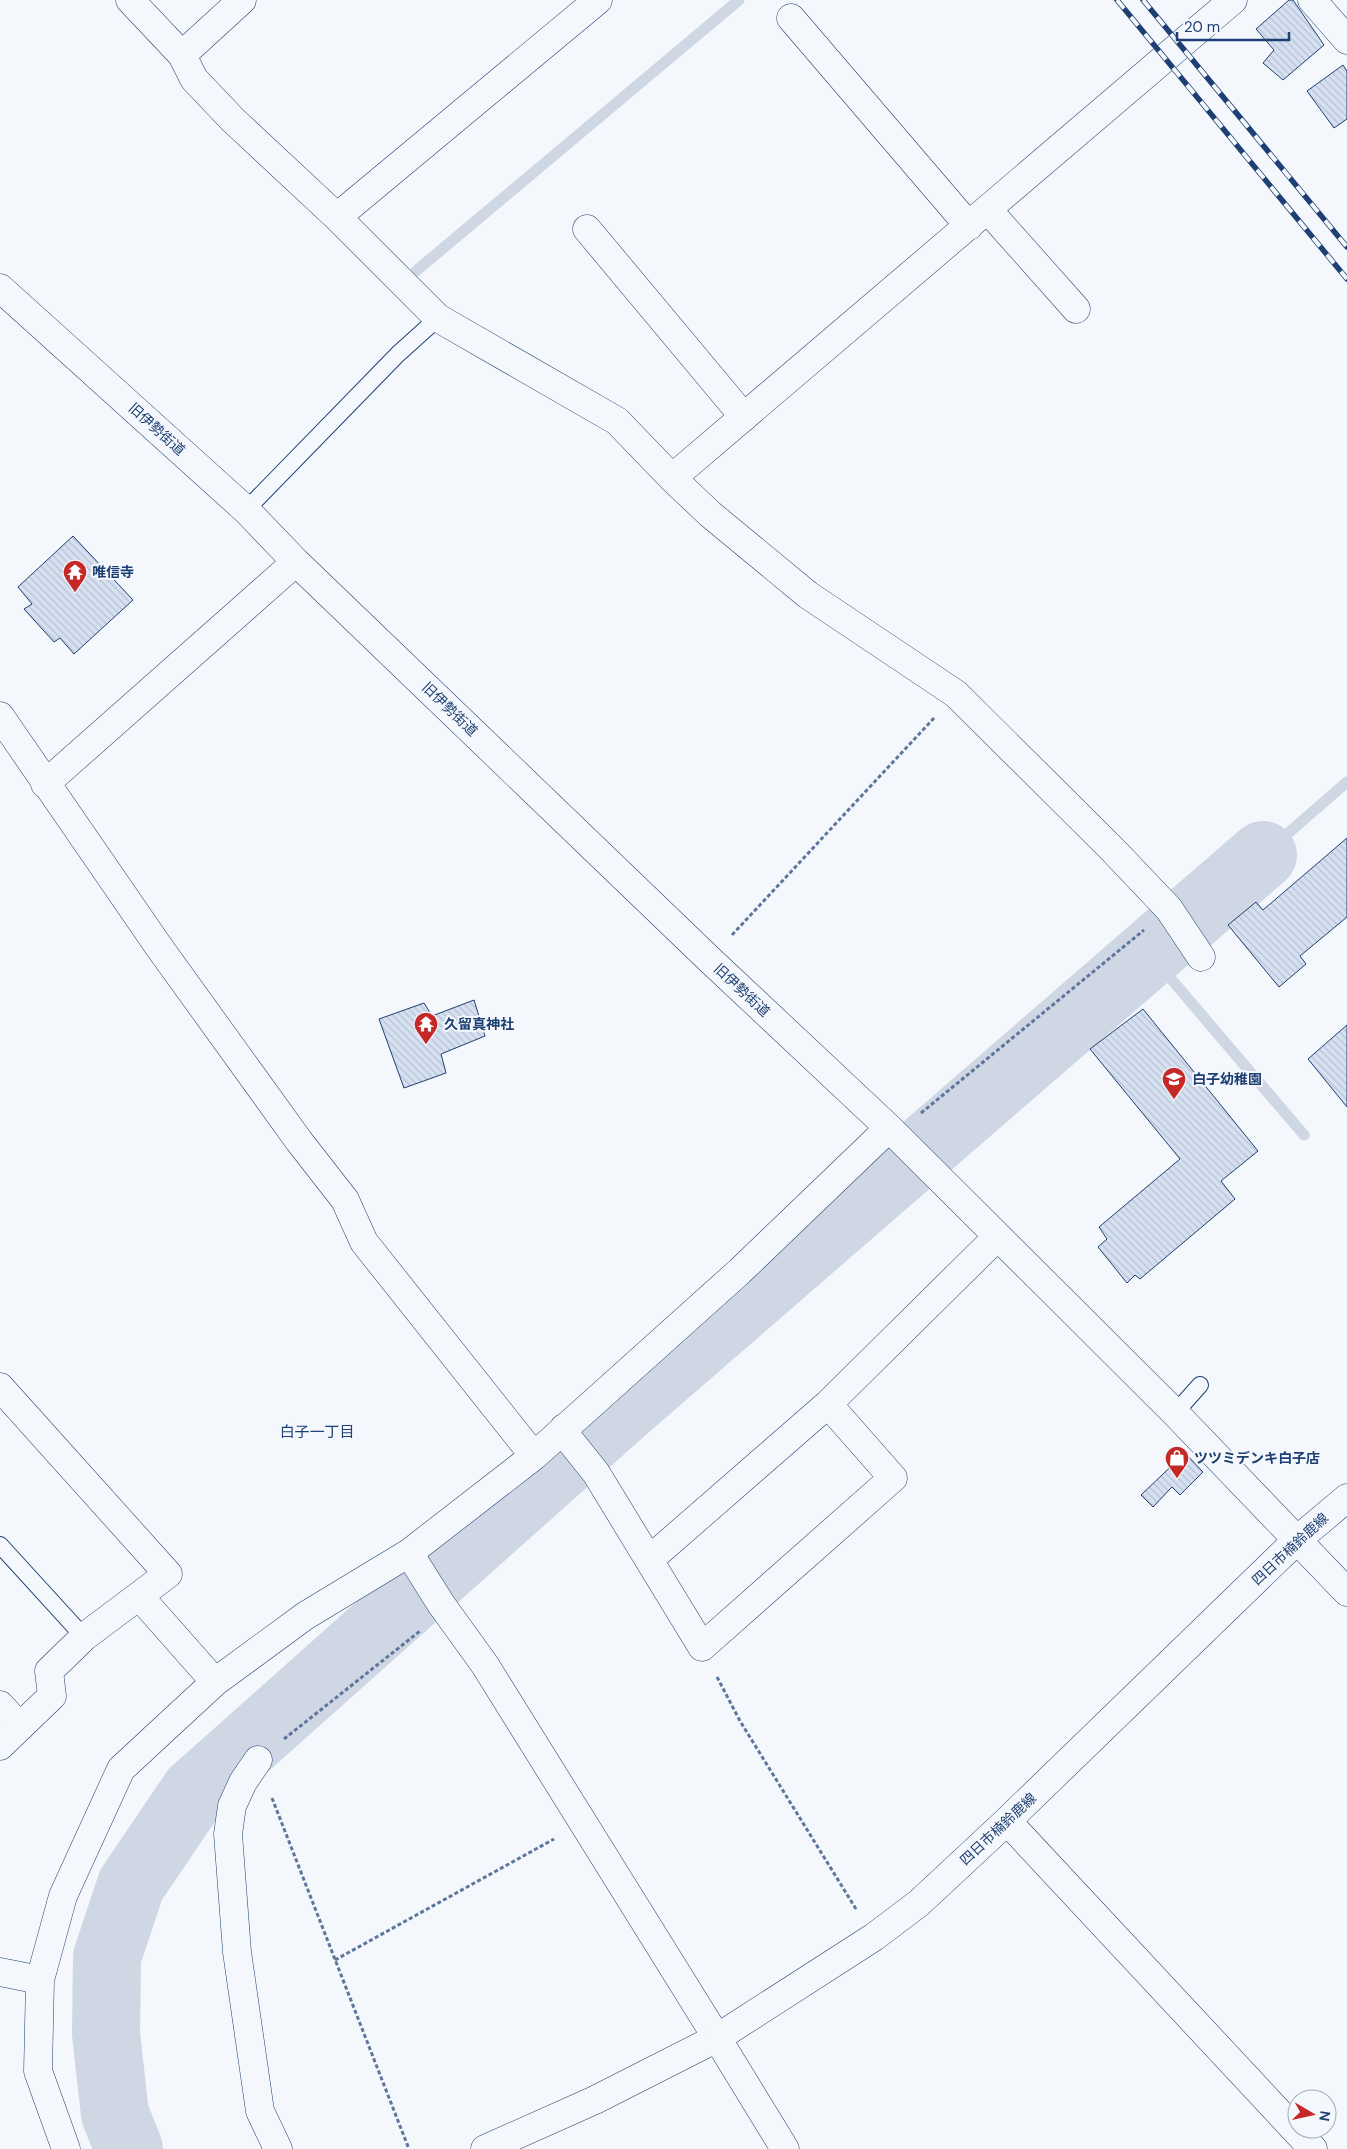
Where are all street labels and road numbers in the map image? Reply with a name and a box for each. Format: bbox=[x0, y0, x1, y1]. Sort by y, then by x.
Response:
street label: 旧伊勢街道 bbox=[125, 399, 189, 459]
street label: 旧伊勢街道 bbox=[419, 678, 481, 740]
street label: 旧伊勢街道 bbox=[710, 960, 774, 1020]
street label: 四日市楠鈴鹿線 bbox=[1248, 1509, 1332, 1589]
street label: 四日市楠鈴鹿線 bbox=[956, 1789, 1040, 1869]

